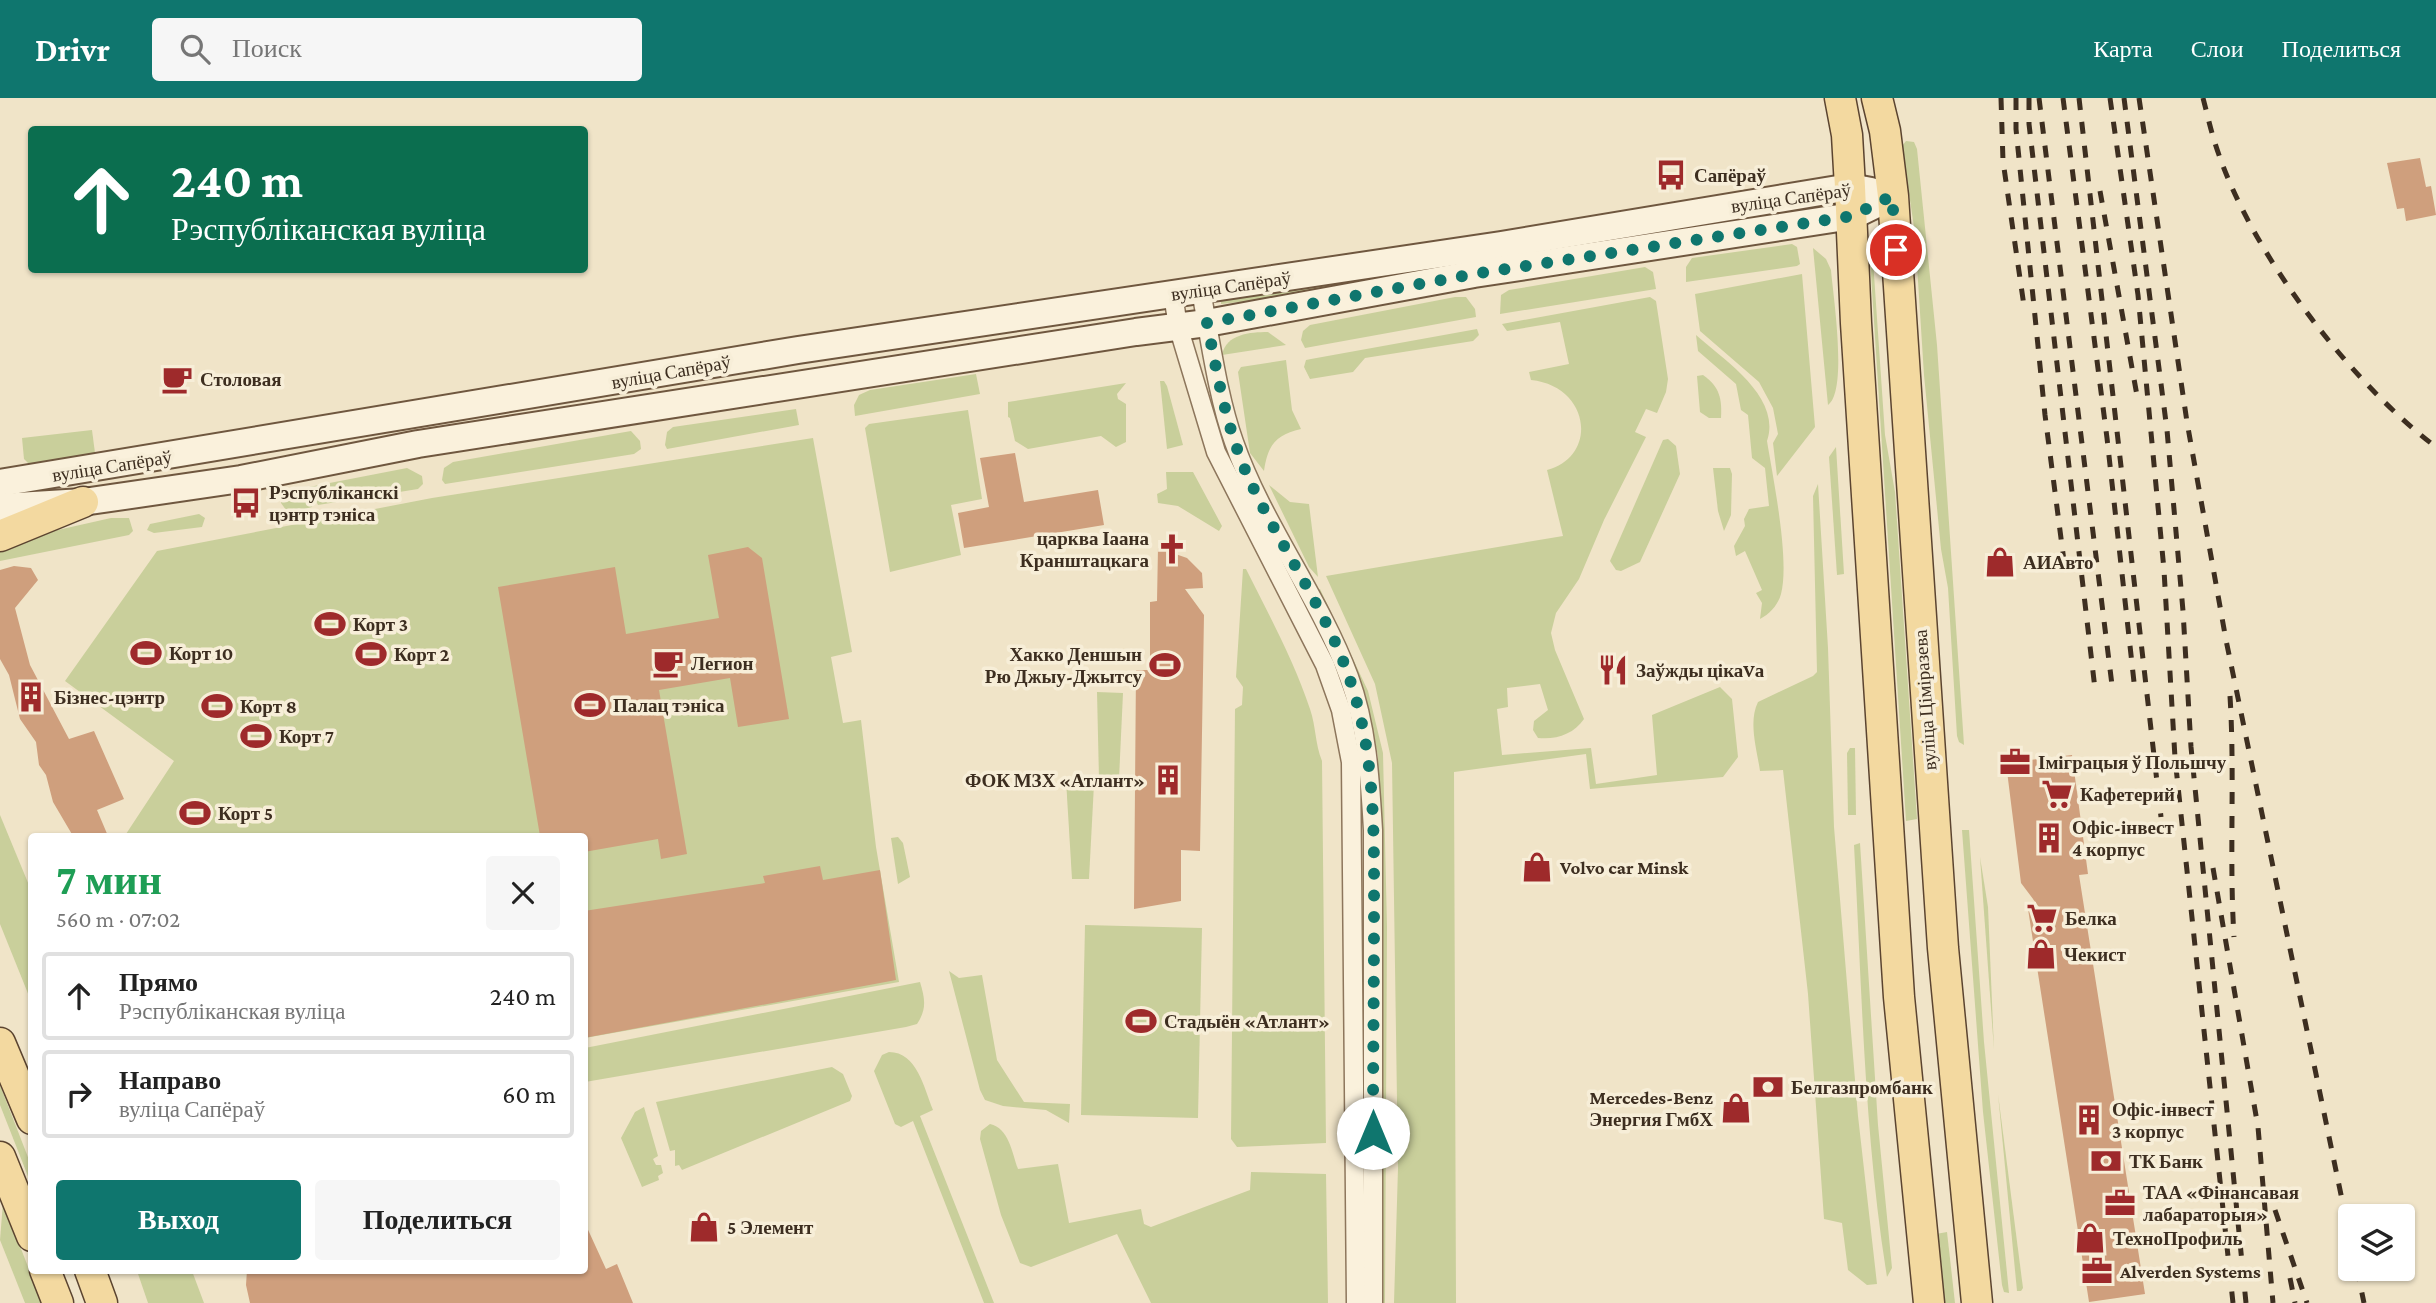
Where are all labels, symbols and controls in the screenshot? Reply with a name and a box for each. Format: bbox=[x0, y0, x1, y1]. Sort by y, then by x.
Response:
search box bbox=[152, 18, 642, 81]
icon: search bbox=[176, 30, 214, 68]
text: Drivr bbox=[35, 31, 110, 68]
text: Поиск bbox=[232, 34, 302, 63]
text: Карта bbox=[2093, 35, 2153, 62]
text: Слои bbox=[2191, 35, 2244, 62]
text: Поделиться bbox=[2282, 35, 2401, 62]
text: 240 m bbox=[171, 153, 303, 208]
icon: ahead bbox=[56, 154, 147, 245]
bus stop icon: Сапёраў bbox=[1654, 158, 1688, 192]
place label: Сапёраў bbox=[1694, 165, 1766, 186]
street label: вуліца Сапёраў bbox=[1730, 179, 1853, 217]
text: Рэспубліканская вуліца bbox=[171, 211, 486, 247]
pin bbox=[1866, 220, 1926, 280]
icon: arrive bbox=[1877, 231, 1915, 269]
street label: вуліца Сапёраў bbox=[1170, 267, 1293, 305]
street label: вуліца Сапёраў bbox=[610, 351, 733, 393]
cafe icon: Столовая bbox=[160, 362, 194, 396]
place label: Столовая bbox=[200, 369, 282, 390]
street label: вуліца Сапёраў bbox=[51, 446, 174, 486]
place label: Рэспубліканскі цэнтр тэніса bbox=[269, 482, 399, 525]
bus stop icon: Рэспубліканскі цэнтр тэніса bbox=[229, 486, 263, 520]
place label: царква Іаана Кранштацкага bbox=[1020, 528, 1150, 571]
church icon: царква Іаана Кранштацкага bbox=[1155, 532, 1189, 566]
shop icon: АИАвто bbox=[1983, 545, 2017, 579]
place label: АИАвто bbox=[2023, 552, 2094, 573]
sports icon: Корт 3 bbox=[313, 607, 347, 641]
place label: Корт 3 bbox=[353, 614, 408, 635]
street label: вуліца Ціміразева bbox=[1910, 628, 1940, 771]
sports icon: Корт 10 bbox=[129, 636, 163, 670]
sports icon: Корт 2 bbox=[354, 637, 388, 671]
place label: Корт 10 bbox=[169, 643, 233, 664]
place label: Корт 2 bbox=[394, 644, 450, 665]
place label: Хакко Деншын Рю Джыу-Джытсу bbox=[985, 644, 1142, 687]
cafe icon: Легион bbox=[651, 646, 685, 680]
sports icon: Хакко Деншын Рю Джыу-Джытсу bbox=[1148, 648, 1182, 682]
place label: Легион bbox=[691, 653, 754, 674]
restaurant icon: Заўжды цікаVа bbox=[1596, 653, 1630, 687]
place label: Заўжды цікаVа bbox=[1636, 660, 1765, 681]
building icon: Бізнес-цэнтр bbox=[14, 680, 48, 714]
place label: Бізнес-цэнтр bbox=[54, 687, 165, 708]
sports icon: Палац тэніса bbox=[573, 688, 607, 722]
sports icon: Корт 8 bbox=[200, 689, 234, 723]
place label: Палац тэніса bbox=[613, 695, 725, 716]
place label: Корт 8 bbox=[240, 696, 297, 717]
sports icon: Корт 7 bbox=[239, 719, 273, 753]
place label: Корт 7 bbox=[279, 726, 334, 747]
office icon: Іміграцыя ў Польшчу bbox=[1998, 745, 2032, 779]
place label: Іміграцыя ў Польшчу bbox=[2038, 752, 2227, 773]
building icon: ФОК МЗХ «Атлант» bbox=[1151, 763, 1185, 797]
place label: ФОК МЗХ «Атлант» bbox=[965, 770, 1145, 791]
supermarket icon: Кафетерий bbox=[2040, 777, 2074, 811]
place label: Кафетерий bbox=[2080, 784, 2175, 805]
sports icon: Корт 5 bbox=[178, 796, 212, 830]
place label: Корт 5 bbox=[218, 803, 273, 824]
place label: Офіс-інвест 4 корпус bbox=[2072, 817, 2174, 860]
building icon: Офіс-інвест 4 корпус bbox=[2032, 821, 2066, 855]
shop icon: Volvo car Minsk bbox=[1520, 850, 1554, 884]
text: 7 мин bbox=[56, 856, 162, 903]
button: close bbox=[486, 856, 560, 930]
place label: Volvo car Minsk bbox=[1559, 857, 1689, 878]
supermarket icon: Белка bbox=[2025, 901, 2059, 935]
text: 560 m · 07:02 bbox=[56, 906, 180, 932]
place label: Белка bbox=[2065, 908, 2117, 929]
shop icon: Чекист bbox=[2024, 937, 2058, 971]
place label: Чекист bbox=[2064, 944, 2127, 965]
text: Прямо bbox=[119, 968, 198, 997]
icon: ahead bbox=[60, 977, 98, 1015]
text: 240 m bbox=[490, 982, 556, 1011]
text: Рэспубліканская вуліца bbox=[119, 998, 345, 1024]
sports icon: Стадыён «Атлант» bbox=[1124, 1004, 1158, 1038]
place label: Стадыён «Атлант» bbox=[1164, 1011, 1330, 1032]
text: Направо bbox=[119, 1066, 221, 1095]
bank icon: Белгазпромбанк bbox=[1751, 1070, 1785, 1104]
icon: right bbox=[60, 1075, 98, 1113]
place label: Белгазпромбанк bbox=[1791, 1077, 1933, 1098]
text: 60 m bbox=[502, 1080, 556, 1109]
place label: Mercedes-Benz Энергия ГмбХ bbox=[1589, 1087, 1713, 1130]
shop icon: Mercedes-Benz Энергия ГмбХ bbox=[1719, 1091, 1753, 1125]
text: вуліца Сапёраў bbox=[119, 1096, 265, 1122]
position arrow bbox=[1336, 1096, 1410, 1170]
place label: Офіс-інвест 3 корпус bbox=[2112, 1099, 2214, 1142]
building icon: Офіс-інвест 3 корпус bbox=[2072, 1103, 2106, 1137]
bank icon: ТК Банк bbox=[2089, 1144, 2123, 1178]
place label: ТК Банк bbox=[2129, 1151, 2203, 1172]
button: Выход bbox=[56, 1180, 301, 1260]
button: Поделиться bbox=[315, 1180, 560, 1260]
place label: ТАА «Фінансавая лабараторыя» bbox=[2143, 1182, 2299, 1225]
office icon: ТАА «Фінансавая лабараторыя» bbox=[2103, 1186, 2137, 1220]
map controls bbox=[2338, 1204, 2415, 1281]
button: layers bbox=[2338, 1204, 2415, 1281]
shop icon: 5 Элемент bbox=[687, 1210, 721, 1244]
place label: 5 Элемент bbox=[727, 1217, 814, 1238]
shop icon: ТехноПрофиль bbox=[2073, 1221, 2107, 1255]
place label: ТехноПрофиль bbox=[2113, 1228, 2243, 1249]
office icon: Alverden Systems bbox=[2080, 1254, 2114, 1288]
place label: Alverden Systems bbox=[2119, 1261, 2261, 1282]

